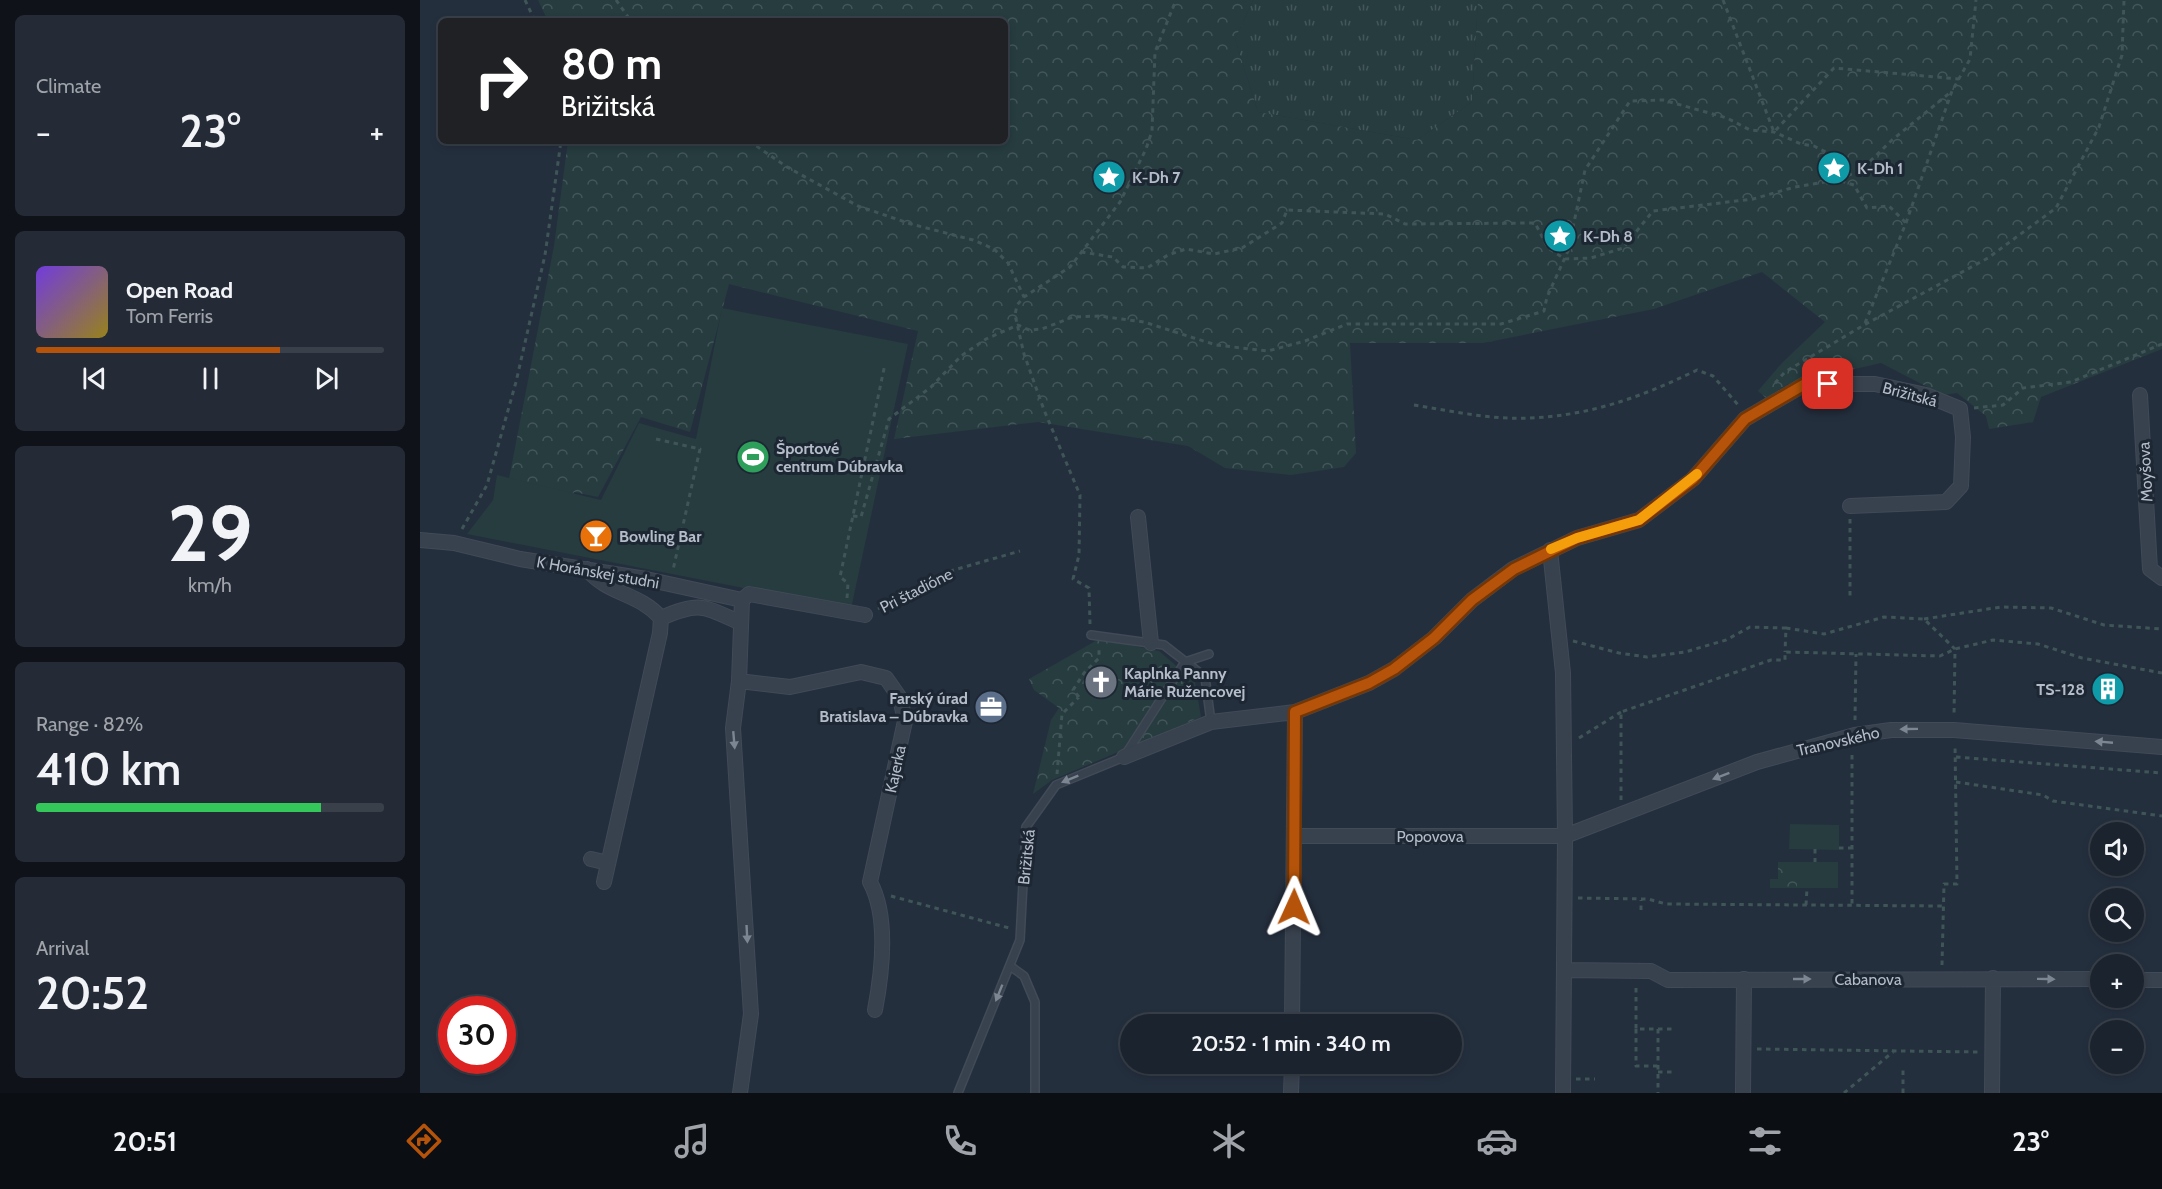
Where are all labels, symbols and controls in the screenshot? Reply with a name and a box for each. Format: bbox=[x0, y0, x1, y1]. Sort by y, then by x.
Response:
text: 80 m bbox=[561, 38, 662, 90]
icon: right bbox=[462, 42, 540, 120]
text: Climate bbox=[36, 74, 101, 98]
text: Brižitská bbox=[561, 90, 655, 123]
text: 23° bbox=[179, 104, 241, 158]
text: − bbox=[36, 112, 51, 152]
text: + bbox=[369, 112, 384, 152]
place icon: K-Dh 1 bbox=[1816, 150, 1852, 186]
place icon: K-Dh 7 bbox=[1091, 159, 1127, 195]
place label: K-Dh 1 bbox=[1857, 159, 1903, 178]
place label: K-Dh 7 bbox=[1132, 168, 1181, 187]
place icon: K-Dh 8 bbox=[1542, 218, 1578, 254]
place label: K-Dh 8 bbox=[1583, 227, 1633, 246]
text: Open Road bbox=[126, 277, 233, 304]
text: Tom Ferris bbox=[126, 304, 213, 328]
pin bbox=[1802, 358, 1853, 409]
icon: previous bbox=[78, 362, 111, 395]
icon: pause bbox=[194, 362, 227, 395]
icon: next bbox=[310, 362, 343, 395]
icon: arrive bbox=[1811, 367, 1844, 400]
street label: Brižitská bbox=[1881, 378, 1939, 411]
sports icon: Športové centrum Dúbravka bbox=[735, 439, 771, 475]
place label: Športové centrum Dúbravka bbox=[776, 439, 903, 476]
street label: Moyšova bbox=[2134, 441, 2157, 503]
text: 29 bbox=[167, 486, 253, 581]
bar icon: Bowling Bar bbox=[578, 518, 614, 554]
place label: Bowling Bar bbox=[619, 527, 702, 546]
street label: K Horánskej studni bbox=[535, 552, 661, 593]
street label: Pri štadióne bbox=[877, 564, 956, 617]
text: km/h bbox=[188, 573, 232, 597]
church icon: Kaplnka Panny Márie Ružencovej bbox=[1083, 664, 1119, 700]
place label: Kaplnka Panny Márie Ružencovej bbox=[1124, 664, 1245, 701]
building icon: TS-128 bbox=[2090, 671, 2126, 707]
place label: TS-128 bbox=[2036, 680, 2085, 699]
place label: Farský úrad Bratislava – Dúbravka bbox=[819, 689, 968, 726]
office icon: Farský úrad Bratislava – Dúbravka bbox=[973, 689, 1009, 725]
text: Range · 82% bbox=[36, 712, 143, 736]
street label: Tranovského bbox=[1795, 723, 1881, 760]
one-way arrow bbox=[1900, 725, 1919, 734]
one-way arrow bbox=[729, 730, 739, 749]
one-way arrow bbox=[2094, 737, 2113, 747]
text: 410 km bbox=[36, 742, 181, 796]
street label: Kajerka bbox=[881, 743, 910, 795]
one-way arrow bbox=[1712, 772, 1730, 781]
one-way arrow bbox=[1061, 775, 1079, 784]
map controls bbox=[2090, 822, 2144, 1074]
button: sound bbox=[2090, 822, 2144, 876]
street label: Popovova bbox=[1396, 827, 1464, 846]
street label: Brižitská bbox=[1014, 828, 1039, 886]
position arrow bbox=[1262, 875, 1326, 939]
button: search bbox=[2090, 888, 2144, 942]
one-way arrow bbox=[742, 925, 751, 944]
text: Arrival bbox=[36, 936, 89, 960]
button: + bbox=[2090, 954, 2144, 1008]
text: 20:52 bbox=[36, 966, 149, 1020]
street label: Cabanova bbox=[1834, 970, 1902, 989]
one-way arrow bbox=[1793, 974, 1812, 984]
one-way arrow bbox=[2037, 974, 2056, 984]
one-way arrow bbox=[994, 984, 1003, 1002]
speed limit sign: 30 bbox=[438, 996, 516, 1074]
button: − bbox=[2090, 1020, 2144, 1074]
text: 20:52 · 1 min · 340 m bbox=[1191, 1030, 1391, 1057]
icon: directions bbox=[403, 1120, 445, 1162]
icon: music bbox=[671, 1120, 713, 1162]
icon: phone bbox=[939, 1120, 981, 1162]
icon: climate bbox=[1208, 1120, 1250, 1162]
icon: car bbox=[1476, 1120, 1518, 1162]
icon: filters bbox=[1744, 1120, 1786, 1162]
text: 20:51 bbox=[113, 1125, 177, 1158]
text: 23° bbox=[2012, 1125, 2049, 1158]

